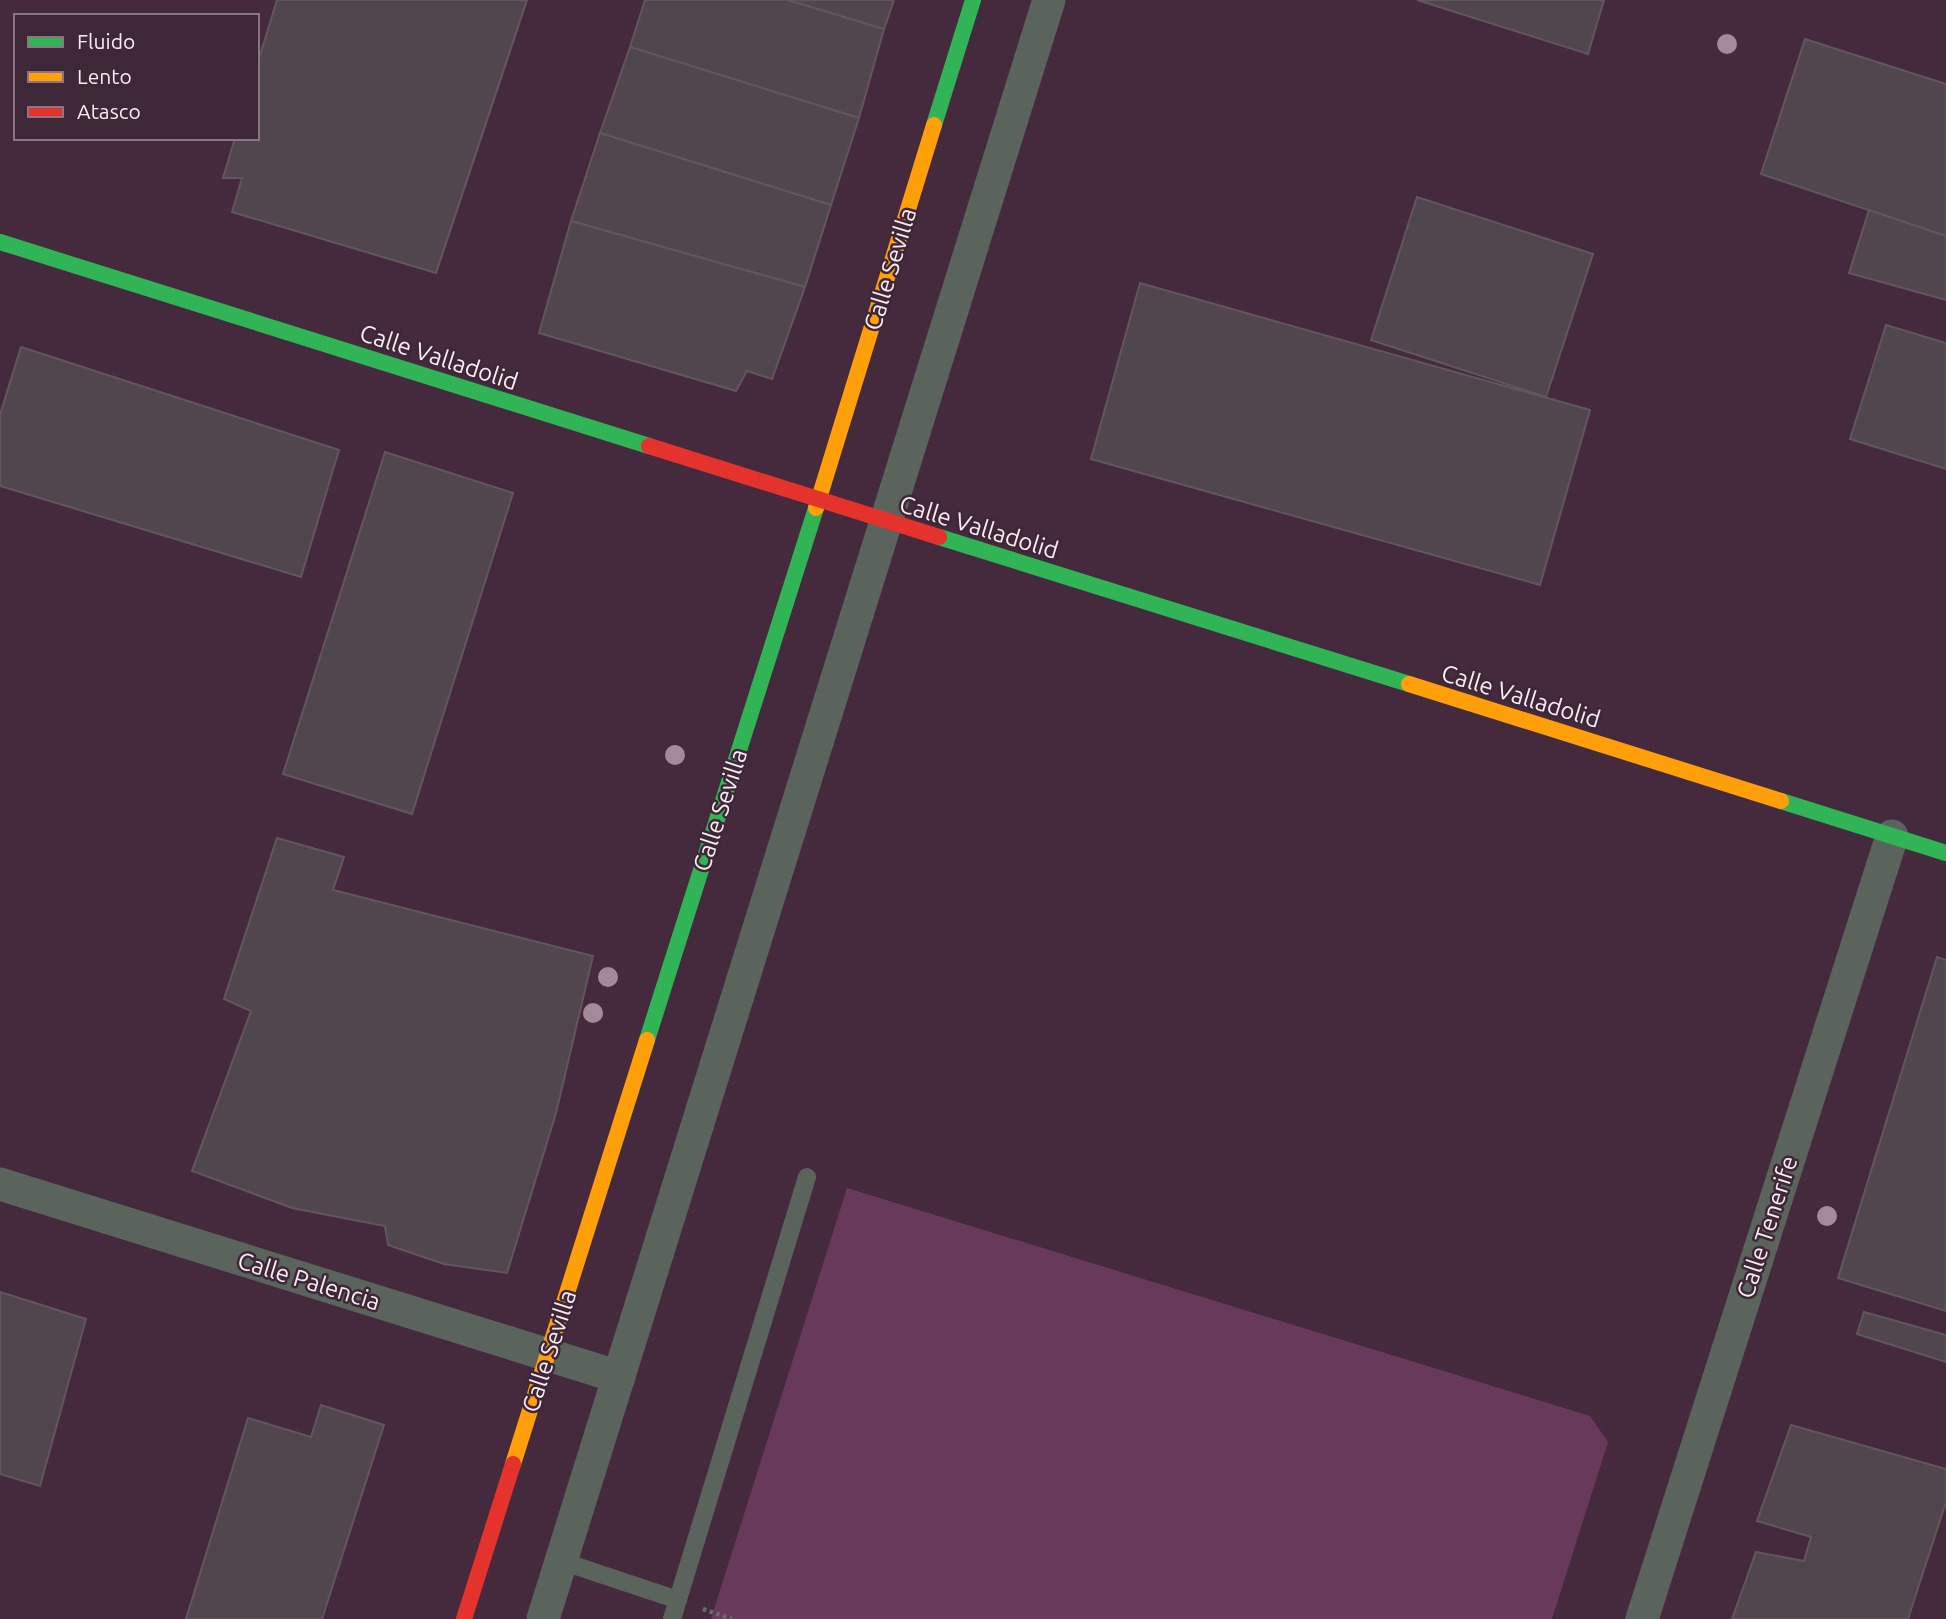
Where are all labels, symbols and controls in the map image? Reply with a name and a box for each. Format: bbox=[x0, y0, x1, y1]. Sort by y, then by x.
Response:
legend bbox=[14, 14, 259, 140]
text: Fluido bbox=[77, 29, 135, 53]
text: Lento bbox=[77, 64, 132, 88]
text: Atasco bbox=[77, 99, 141, 123]
street label: Calle Sevilla bbox=[859, 204, 921, 334]
street label: Calle Valladolid bbox=[356, 319, 522, 395]
street label: Calle Valladolid bbox=[896, 490, 1062, 564]
street label: Calle Valladolid bbox=[1438, 659, 1604, 733]
street label: Calle Sevilla bbox=[688, 746, 752, 874]
street label: Calle Tenerife bbox=[1731, 1152, 1803, 1302]
street label: Calle Palencia bbox=[235, 1247, 383, 1315]
street label: Calle Sevilla bbox=[517, 1287, 581, 1415]

